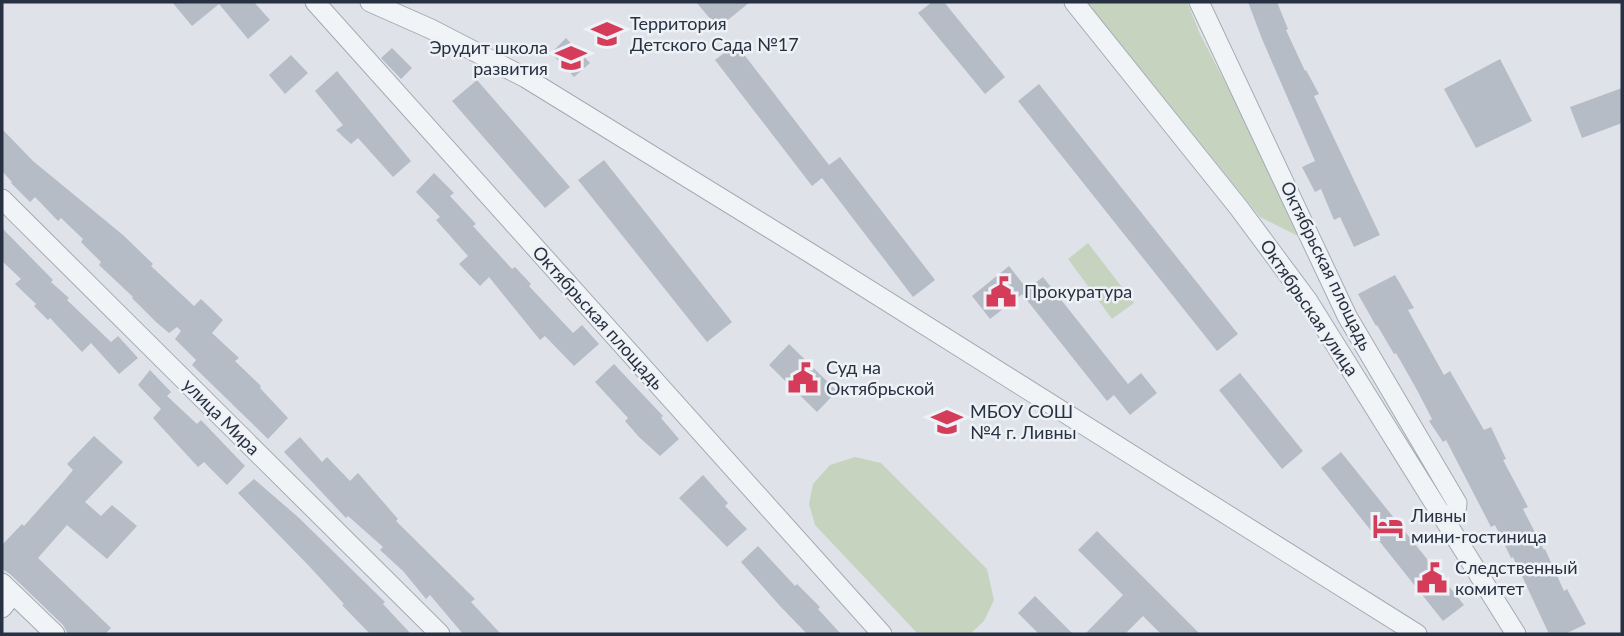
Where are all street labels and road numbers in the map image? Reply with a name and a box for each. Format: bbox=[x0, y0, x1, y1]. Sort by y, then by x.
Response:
street label: Октябрьская площадь bbox=[1276, 177, 1378, 354]
street label: Октябрьская улица bbox=[1256, 235, 1364, 380]
street label: Октябрьская площадь bbox=[528, 241, 669, 394]
street label: улица Мира bbox=[179, 373, 265, 459]

